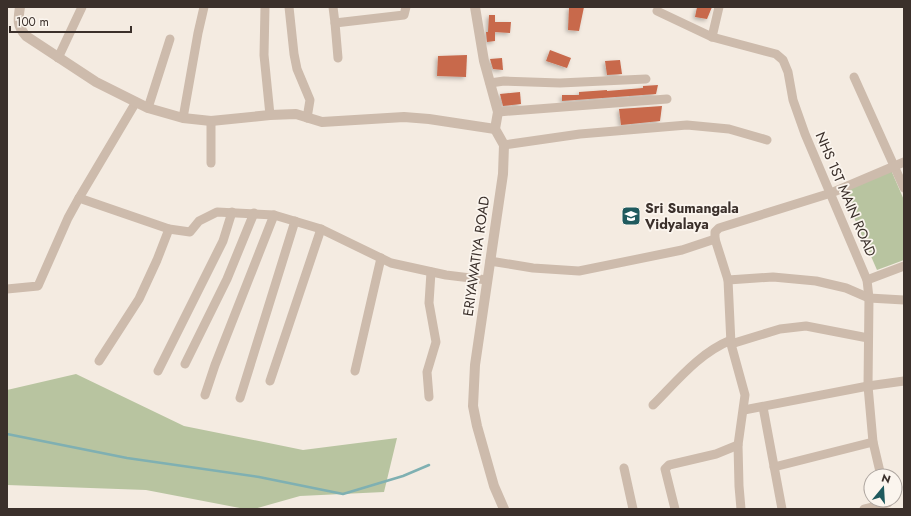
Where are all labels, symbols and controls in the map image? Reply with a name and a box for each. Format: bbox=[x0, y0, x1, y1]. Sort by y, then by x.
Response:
scale bar bbox=[10, 8, 131, 34]
text: 100 m bbox=[16, 13, 49, 31]
street label: NHS 1ST MAIN ROAD bbox=[811, 129, 881, 259]
street label: ERIYAWATIYA ROAD bbox=[458, 195, 494, 317]
place label: Sri Sumangala Vidyalaya bbox=[644, 198, 739, 234]
school or university icon: Sri Sumangala Vidyalaya bbox=[620, 205, 642, 227]
north arrow bbox=[863, 468, 903, 508]
text: N bbox=[879, 470, 893, 487]

